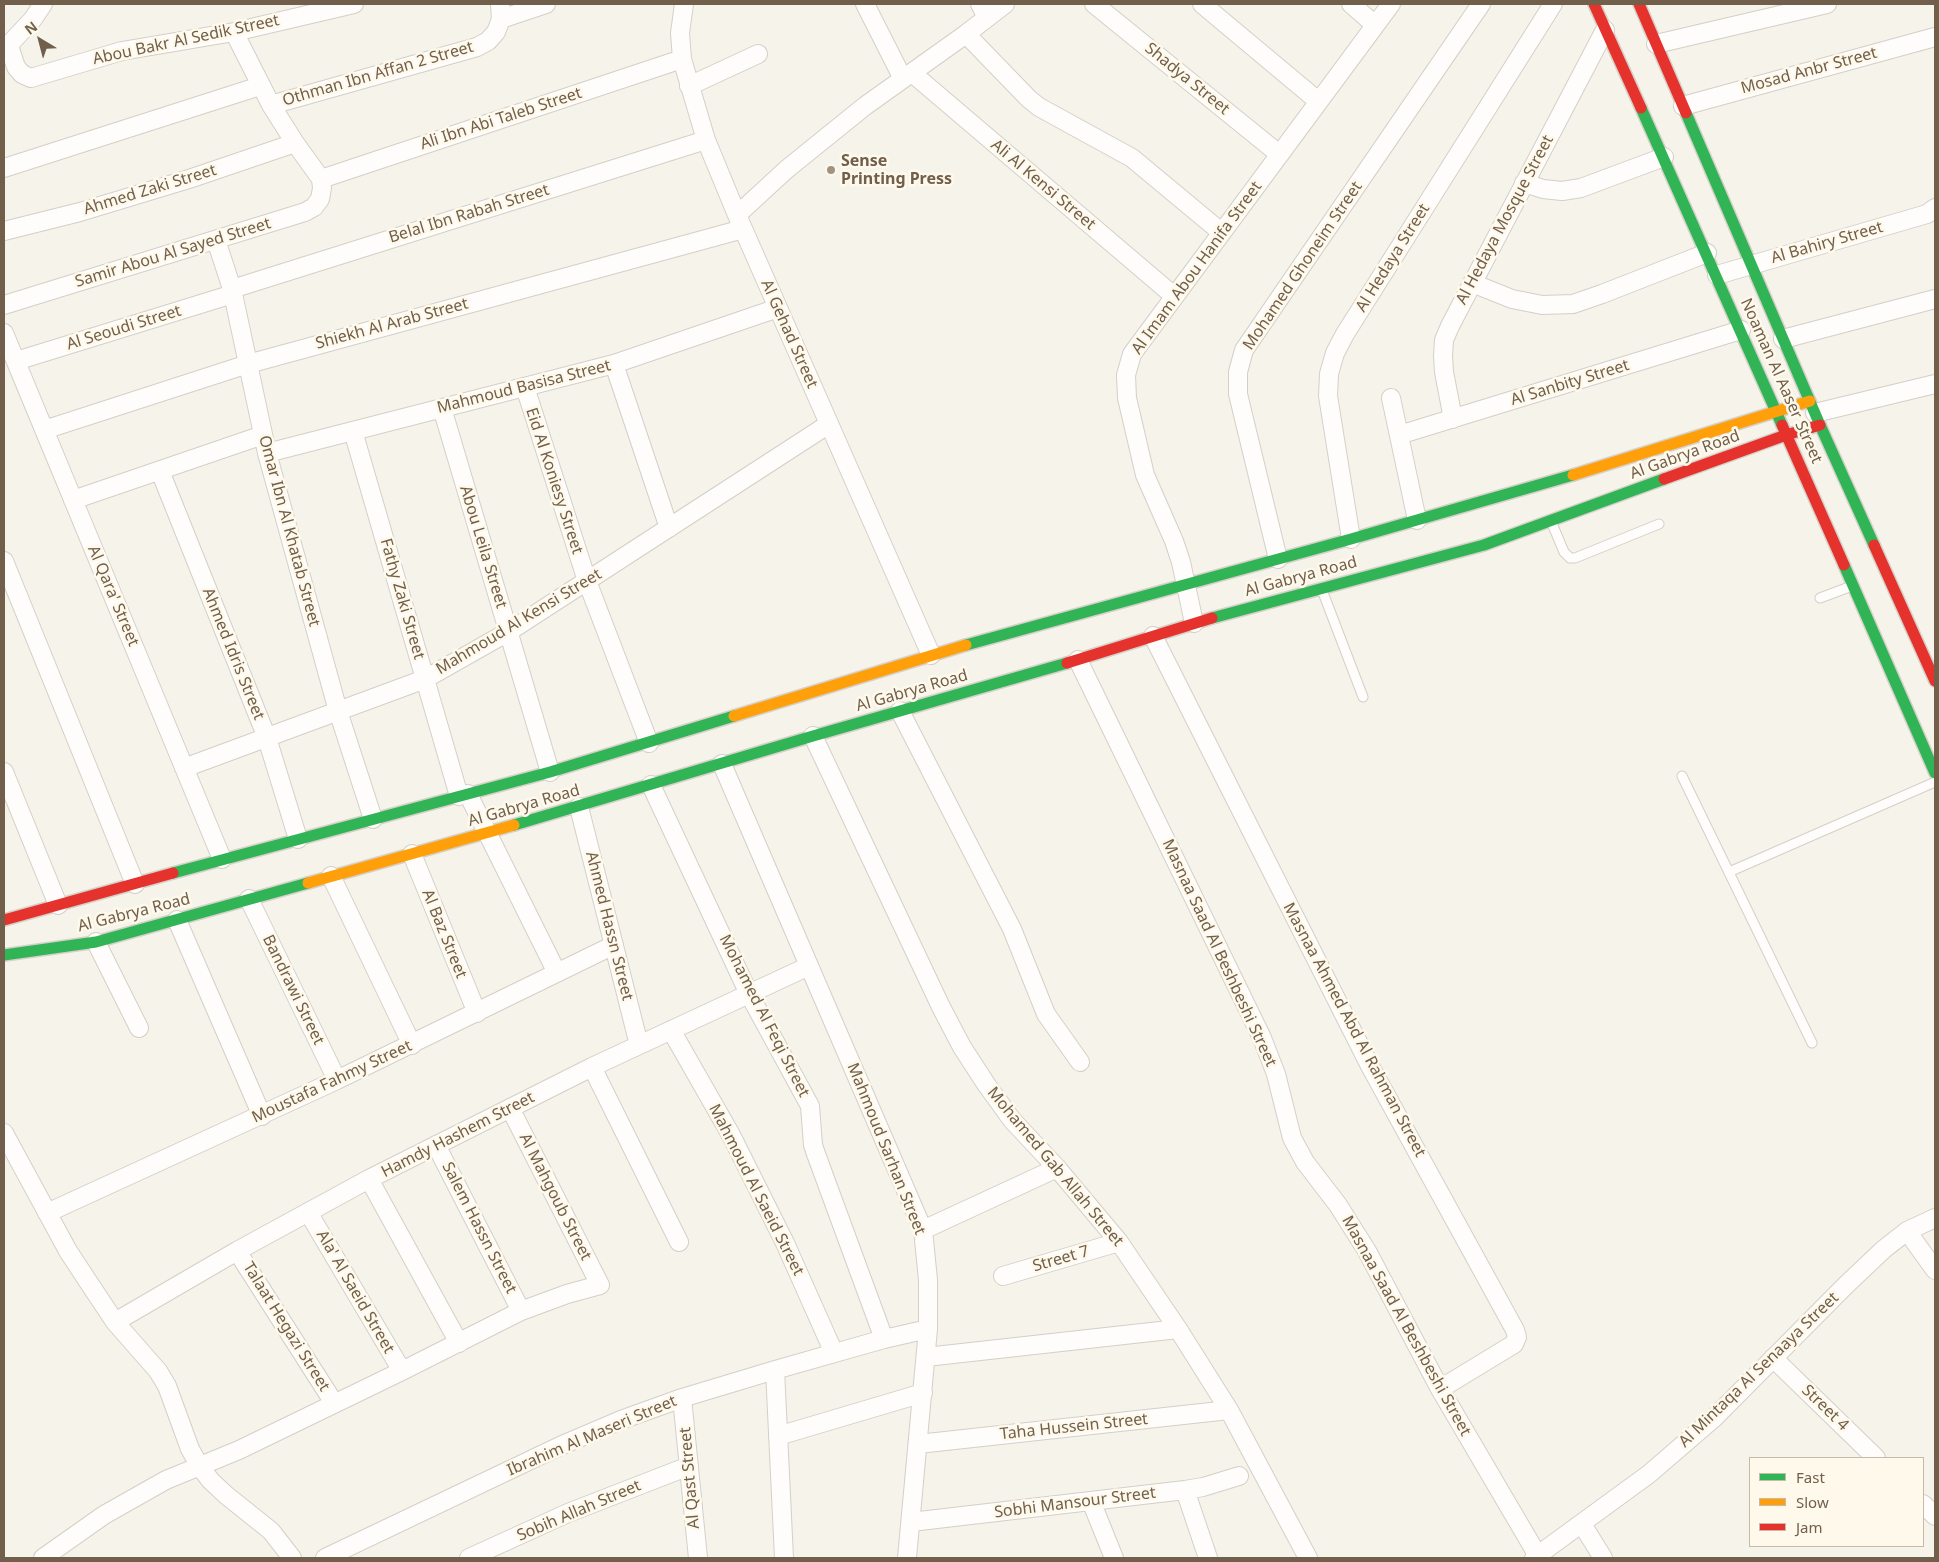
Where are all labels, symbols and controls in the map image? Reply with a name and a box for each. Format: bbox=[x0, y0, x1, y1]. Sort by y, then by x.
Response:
street label: Abou Bakr Al Sedik Street bbox=[91, 11, 281, 69]
north arrow bbox=[15, 15, 65, 65]
text: N bbox=[20, 17, 41, 39]
street label: Othman Ibn Affan 2 Street bbox=[280, 38, 476, 110]
street label: Shadya Street bbox=[1141, 39, 1233, 119]
street label: Mosad Anbr Street bbox=[1739, 44, 1879, 98]
street label: Ali Ibn Abi Taleb Street bbox=[418, 84, 584, 154]
street label: Al Hedaya Mosque Street bbox=[1452, 132, 1558, 308]
street label: Ali Al Kensi Street bbox=[987, 136, 1099, 234]
place label: Sense Printing Press bbox=[841, 151, 952, 189]
street label: Ahmed Zaki Street bbox=[81, 161, 219, 219]
marker: Sense Printing Press bbox=[825, 164, 837, 176]
street label: Al Imam Abou Hanifa Street bbox=[1128, 178, 1266, 358]
street label: Mohamed Ghoneim Street bbox=[1239, 178, 1367, 354]
street label: Belal Ibn Rabah Street bbox=[387, 180, 551, 248]
street label: Al Hedaya Street bbox=[1352, 200, 1434, 316]
street label: Samir Abou Al Sayed Street bbox=[73, 214, 273, 292]
street label: Al Bahiry Street bbox=[1769, 218, 1885, 268]
street label: Al Gehad Street bbox=[756, 277, 822, 391]
street label: Shiekh Al Arab Street bbox=[314, 294, 470, 354]
street label: Noaman Al Aaser Street bbox=[1736, 295, 1826, 467]
street label: Al Seoudi Street bbox=[64, 301, 184, 355]
street label: Mahmoud Basisa Street bbox=[435, 356, 613, 418]
street label: Al Sanbity Street bbox=[1508, 356, 1632, 410]
street label: Eid Al Koniesy Street bbox=[521, 405, 587, 557]
street label: Al Gabrya Road bbox=[1628, 426, 1742, 484]
street label: Omar Ibn Al Khatab Street bbox=[254, 433, 324, 629]
street label: Abou Leila Street bbox=[455, 483, 511, 611]
street label: Fathy Zaki Street bbox=[376, 536, 428, 662]
street label: Al Qara' Street bbox=[83, 543, 143, 649]
street label: Al Gabrya Road bbox=[1243, 553, 1359, 601]
street label: Mahmoud Al Kensi Street bbox=[433, 565, 605, 679]
street label: Ahmed Idris Street bbox=[198, 585, 268, 723]
street label: Al Gabrya Road bbox=[854, 666, 970, 716]
street label: Al Gabrya Road bbox=[466, 781, 582, 831]
street label: Masnaa Saad Al Beshbeshi Street bbox=[1158, 836, 1280, 1070]
street label: Ahmed Hassn Street bbox=[581, 849, 637, 1003]
street label: Al Baz Street bbox=[417, 887, 471, 981]
street label: Al Gabrya Road bbox=[76, 890, 192, 936]
street label: Masnaa Ahmed Abd Al Rahman Street bbox=[1279, 900, 1429, 1160]
street label: Bandrawi Street bbox=[258, 932, 328, 1048]
street label: Mohamed Al Feqi Street bbox=[715, 932, 813, 1100]
street label: Moustafa Fahmy Street bbox=[249, 1036, 415, 1128]
street label: Mahmoud Sarhan Street bbox=[843, 1060, 929, 1238]
street label: Mohamed Gab Allah Street bbox=[983, 1084, 1127, 1250]
street label: Hamdy Hashem Street bbox=[378, 1088, 538, 1182]
street label: Mahmoud Al Saeid Street bbox=[704, 1101, 808, 1279]
street label: Al Mahgoub Street bbox=[515, 1130, 595, 1264]
street label: Salem Hassn Street bbox=[438, 1159, 520, 1297]
street label: Masnaa Saad Al Beshbeshi Street bbox=[1337, 1213, 1475, 1439]
street label: Ala' Al Saeid Street bbox=[312, 1227, 398, 1357]
street label: Street 7 bbox=[1030, 1242, 1092, 1276]
street label: Talaat Hegazi Street bbox=[238, 1259, 334, 1395]
street label: Al Mintaqa Al Senaaya Street bbox=[1675, 1288, 1843, 1452]
street label: Street 4 bbox=[1797, 1381, 1853, 1435]
street label: Ibrahim Al Maseri Street bbox=[505, 1392, 679, 1480]
street label: Taha Hussein Street bbox=[999, 1410, 1149, 1444]
street label: Al Qast Street bbox=[676, 1426, 704, 1530]
legend bbox=[1749, 1457, 1924, 1547]
text: Fast bbox=[1796, 1467, 1825, 1487]
street label: Sobih Allah Street bbox=[514, 1476, 644, 1546]
street label: Sobhi Mansour Street bbox=[993, 1484, 1157, 1522]
text: Slow bbox=[1796, 1492, 1829, 1512]
text: Jam bbox=[1796, 1517, 1823, 1537]

